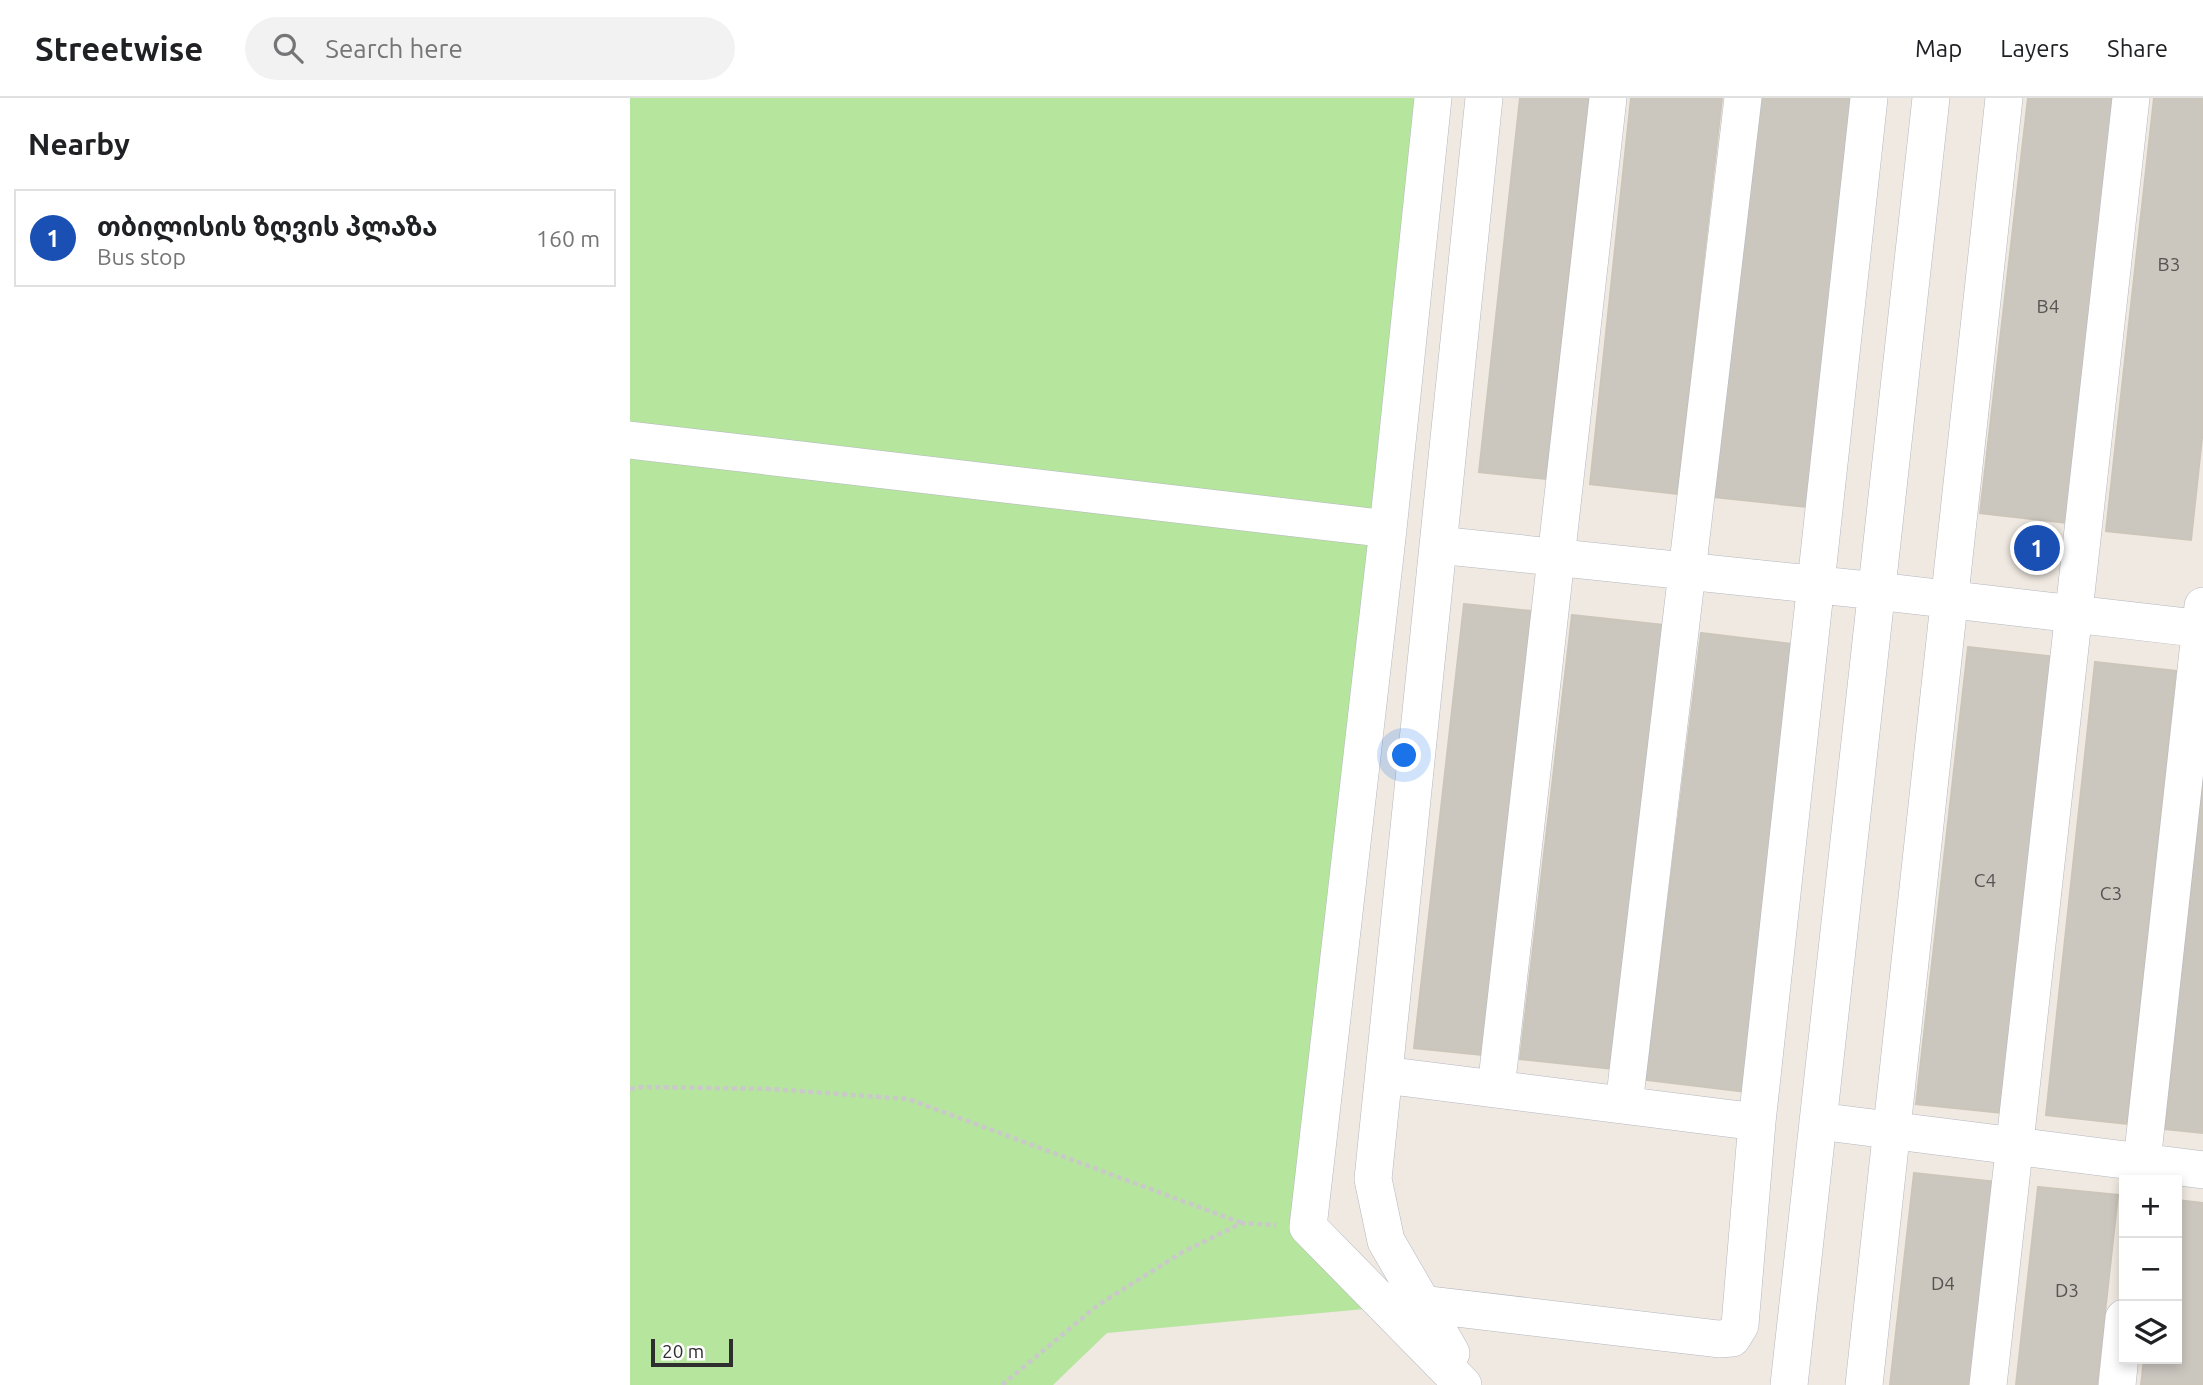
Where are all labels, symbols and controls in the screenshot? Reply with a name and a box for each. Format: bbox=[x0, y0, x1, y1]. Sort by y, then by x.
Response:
search box bbox=[245, 17, 735, 80]
icon: search bbox=[269, 29, 307, 67]
text: Streetwise bbox=[35, 30, 203, 67]
text: Search here bbox=[325, 34, 463, 63]
text: Map bbox=[1915, 35, 1962, 62]
text: Layers bbox=[2000, 35, 2069, 62]
text: Share bbox=[2107, 35, 2168, 62]
text: Nearby bbox=[28, 127, 130, 161]
text: თბილისის ზღვის პლაზა bbox=[97, 212, 438, 241]
text: 1 bbox=[47, 226, 59, 251]
text: 160 m bbox=[536, 226, 600, 251]
text: Bus stop bbox=[97, 244, 186, 269]
house number: B3 bbox=[2158, 253, 2180, 275]
house number: B4 bbox=[2037, 295, 2059, 317]
pin: 1 bbox=[2014, 522, 2060, 574]
your location bbox=[1387, 738, 1421, 772]
house number: C4 bbox=[1974, 869, 1996, 891]
house number: C3 bbox=[2100, 882, 2122, 904]
map controls bbox=[2119, 1175, 2182, 1364]
button: + bbox=[2119, 1175, 2182, 1238]
button: − bbox=[2119, 1238, 2182, 1301]
house number: D4 bbox=[1931, 1272, 1955, 1294]
house number: D3 bbox=[2055, 1279, 2079, 1301]
button: layers bbox=[2119, 1301, 2182, 1364]
scale bar bbox=[651, 1336, 733, 1368]
text: 20 m bbox=[662, 1340, 704, 1362]

